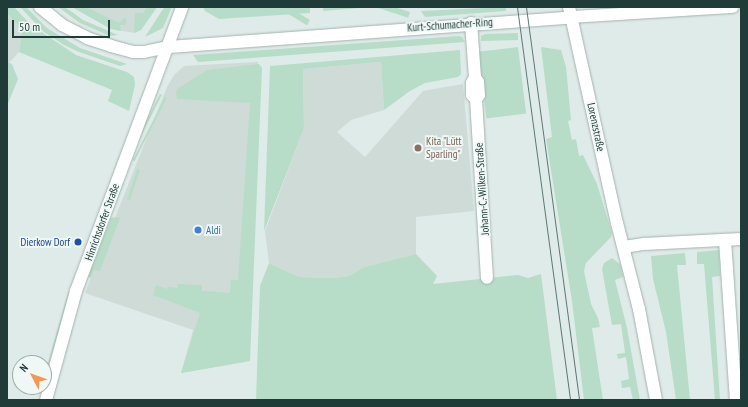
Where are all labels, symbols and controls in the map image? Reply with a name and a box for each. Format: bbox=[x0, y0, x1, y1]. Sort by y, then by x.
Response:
scale bar bbox=[14, 12, 112, 38]
street label: Kurt-Schumacher-Ring bbox=[407, 15, 493, 35]
text: 50 m bbox=[19, 19, 40, 34]
street label: Lorenzstraße bbox=[584, 102, 608, 152]
place label: Kita "Lütt Sparling" bbox=[426, 135, 462, 161]
street label: Johann-C.-Wilken-Straße bbox=[472, 142, 492, 236]
marker: Kita "Lütt Sparling" bbox=[413, 143, 423, 153]
street label: Hinrichsdorfer Straße bbox=[82, 182, 122, 262]
place label: Aldi bbox=[206, 223, 221, 237]
marker: Aldi bbox=[193, 225, 203, 235]
place label: Dierkow Dorf bbox=[20, 235, 70, 249]
marker: Dierkow Dorf bbox=[73, 237, 83, 247]
north arrow bbox=[12, 355, 52, 395]
text: N bbox=[16, 361, 31, 375]

